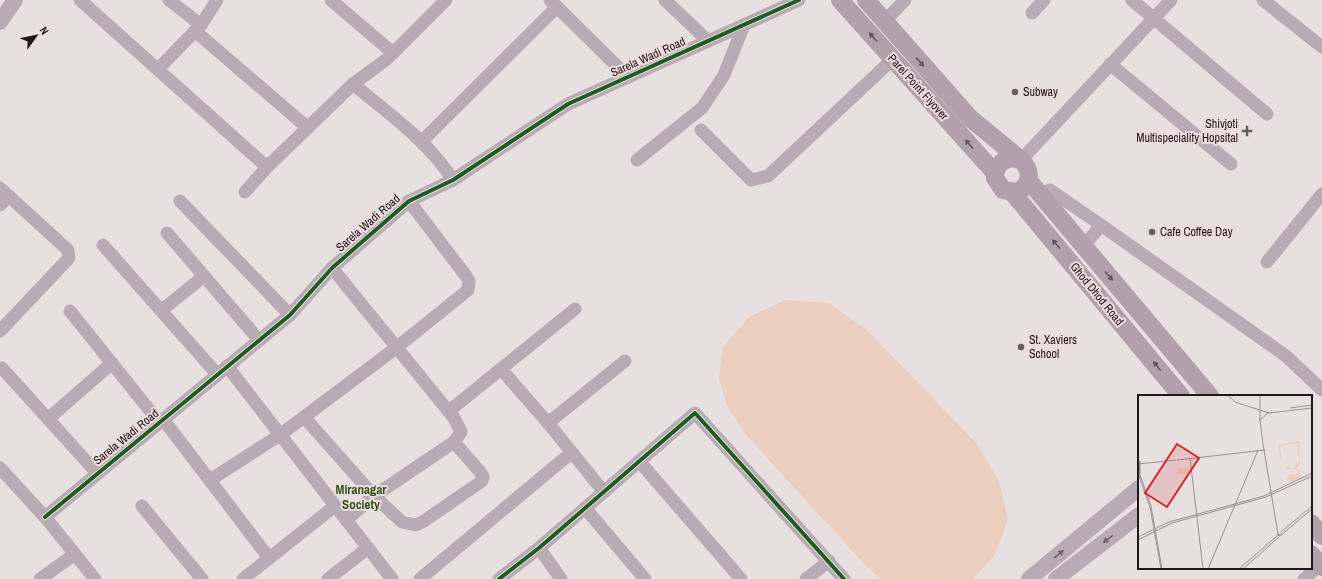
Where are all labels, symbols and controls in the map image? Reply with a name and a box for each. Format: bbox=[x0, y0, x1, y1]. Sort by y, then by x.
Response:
north arrow bbox=[16, 16, 56, 56]
text: N bbox=[37, 24, 52, 37]
one-way arrow bbox=[869, 32, 878, 41]
street label: Sarela Wadi Road bbox=[608, 33, 688, 81]
street label: Parel Point Flyover bbox=[884, 51, 952, 124]
one-way arrow bbox=[915, 57, 924, 67]
place label: Subway bbox=[1023, 84, 1058, 100]
marker: Subway bbox=[1010, 87, 1020, 97]
place label: Shivjoti Multispeciality Hopsital bbox=[1136, 116, 1238, 146]
marker: Shivjoti Multispeciality Hopsital bbox=[1241, 125, 1253, 137]
one-way arrow bbox=[965, 139, 974, 149]
street label: Sarela Wadi Road bbox=[333, 191, 403, 255]
place label: Cafe Coffee Day bbox=[1160, 224, 1233, 240]
marker: Cafe Coffee Day bbox=[1147, 227, 1157, 237]
one-way arrow bbox=[1052, 239, 1061, 249]
street label: Ghod Dhod Road bbox=[1067, 259, 1127, 329]
one-way arrow bbox=[1104, 270, 1113, 281]
place label: St. Xaviers School bbox=[1029, 332, 1077, 362]
marker: St. Xaviers School bbox=[1016, 342, 1026, 352]
one-way arrow bbox=[1152, 360, 1161, 371]
inset map bbox=[1138, 395, 1312, 569]
street label: Sarela Wadi Road bbox=[90, 406, 162, 468]
district label: Miranagar Society bbox=[336, 481, 387, 513]
one-way arrow bbox=[1103, 535, 1113, 543]
one-way arrow bbox=[1054, 550, 1064, 559]

